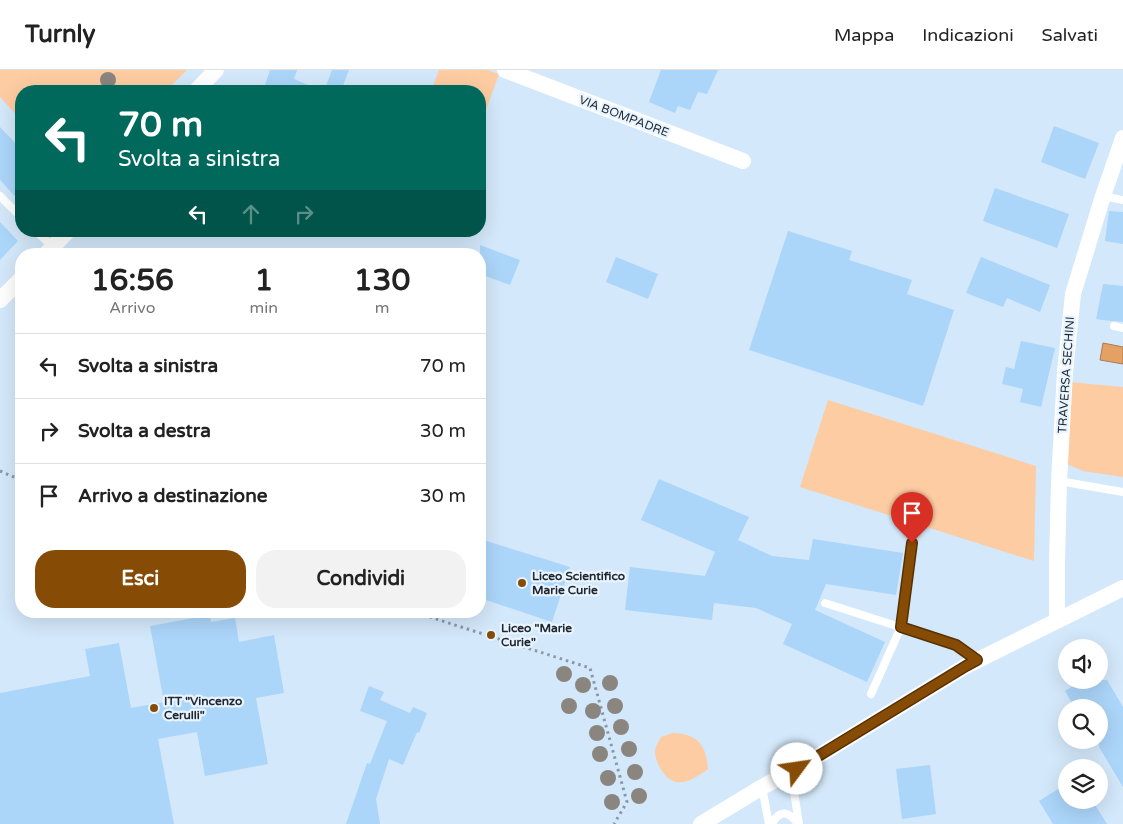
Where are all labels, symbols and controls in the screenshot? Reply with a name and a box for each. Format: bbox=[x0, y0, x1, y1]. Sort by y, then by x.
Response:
text: Turnly bbox=[25, 20, 95, 49]
text: Mappa bbox=[834, 24, 894, 46]
text: Indicazioni bbox=[922, 24, 1014, 46]
text: Salvati bbox=[1042, 24, 1098, 46]
street label: VIA BOMPADRE bbox=[577, 92, 671, 140]
text: 70 m bbox=[118, 104, 203, 146]
icon: left bbox=[35, 105, 100, 170]
text: Svolta a sinistra bbox=[118, 146, 280, 172]
icon: left bbox=[184, 200, 212, 228]
icon: ahead bbox=[237, 200, 265, 228]
icon: right bbox=[290, 200, 318, 228]
text: 16:56 bbox=[91, 262, 174, 299]
text: 1 bbox=[254, 262, 273, 299]
text: 130 bbox=[354, 262, 410, 299]
text: Arrivo bbox=[109, 298, 155, 318]
text: min bbox=[250, 298, 278, 318]
text: m bbox=[375, 298, 389, 318]
street label: TRAVERSA SECHINI bbox=[1055, 316, 1077, 434]
icon: left bbox=[35, 352, 63, 380]
text: Svolta a sinistra bbox=[78, 355, 218, 377]
text: 70 m bbox=[420, 355, 466, 377]
icon: right bbox=[35, 417, 63, 445]
text: Svolta a destra bbox=[78, 420, 211, 442]
text: 30 m bbox=[420, 420, 466, 442]
icon: arrive bbox=[35, 482, 63, 510]
text: Arrivo a destinazione bbox=[78, 485, 268, 507]
text: 30 m bbox=[420, 485, 466, 507]
pin bbox=[891, 492, 933, 543]
icon: arrive bbox=[898, 499, 926, 527]
button: Esci bbox=[35, 550, 246, 608]
button: Condividi bbox=[256, 550, 466, 608]
place label: Liceo Scientifico Marie Curie bbox=[532, 569, 625, 597]
marker: Liceo Scientifico Marie Curie bbox=[516, 577, 528, 589]
place label: Liceo "Marie Curie" bbox=[501, 621, 572, 649]
marker: Liceo "Marie Curie" bbox=[485, 629, 497, 641]
map controls bbox=[1058, 639, 1108, 809]
button: sound bbox=[1058, 639, 1108, 689]
place label: ITT "Vincenzo Cerulli" bbox=[164, 694, 242, 722]
button: search bbox=[1058, 699, 1108, 749]
marker: ITT "Vincenzo Cerulli" bbox=[148, 702, 160, 714]
position arrow bbox=[770, 742, 822, 794]
button: layers bbox=[1058, 759, 1108, 809]

